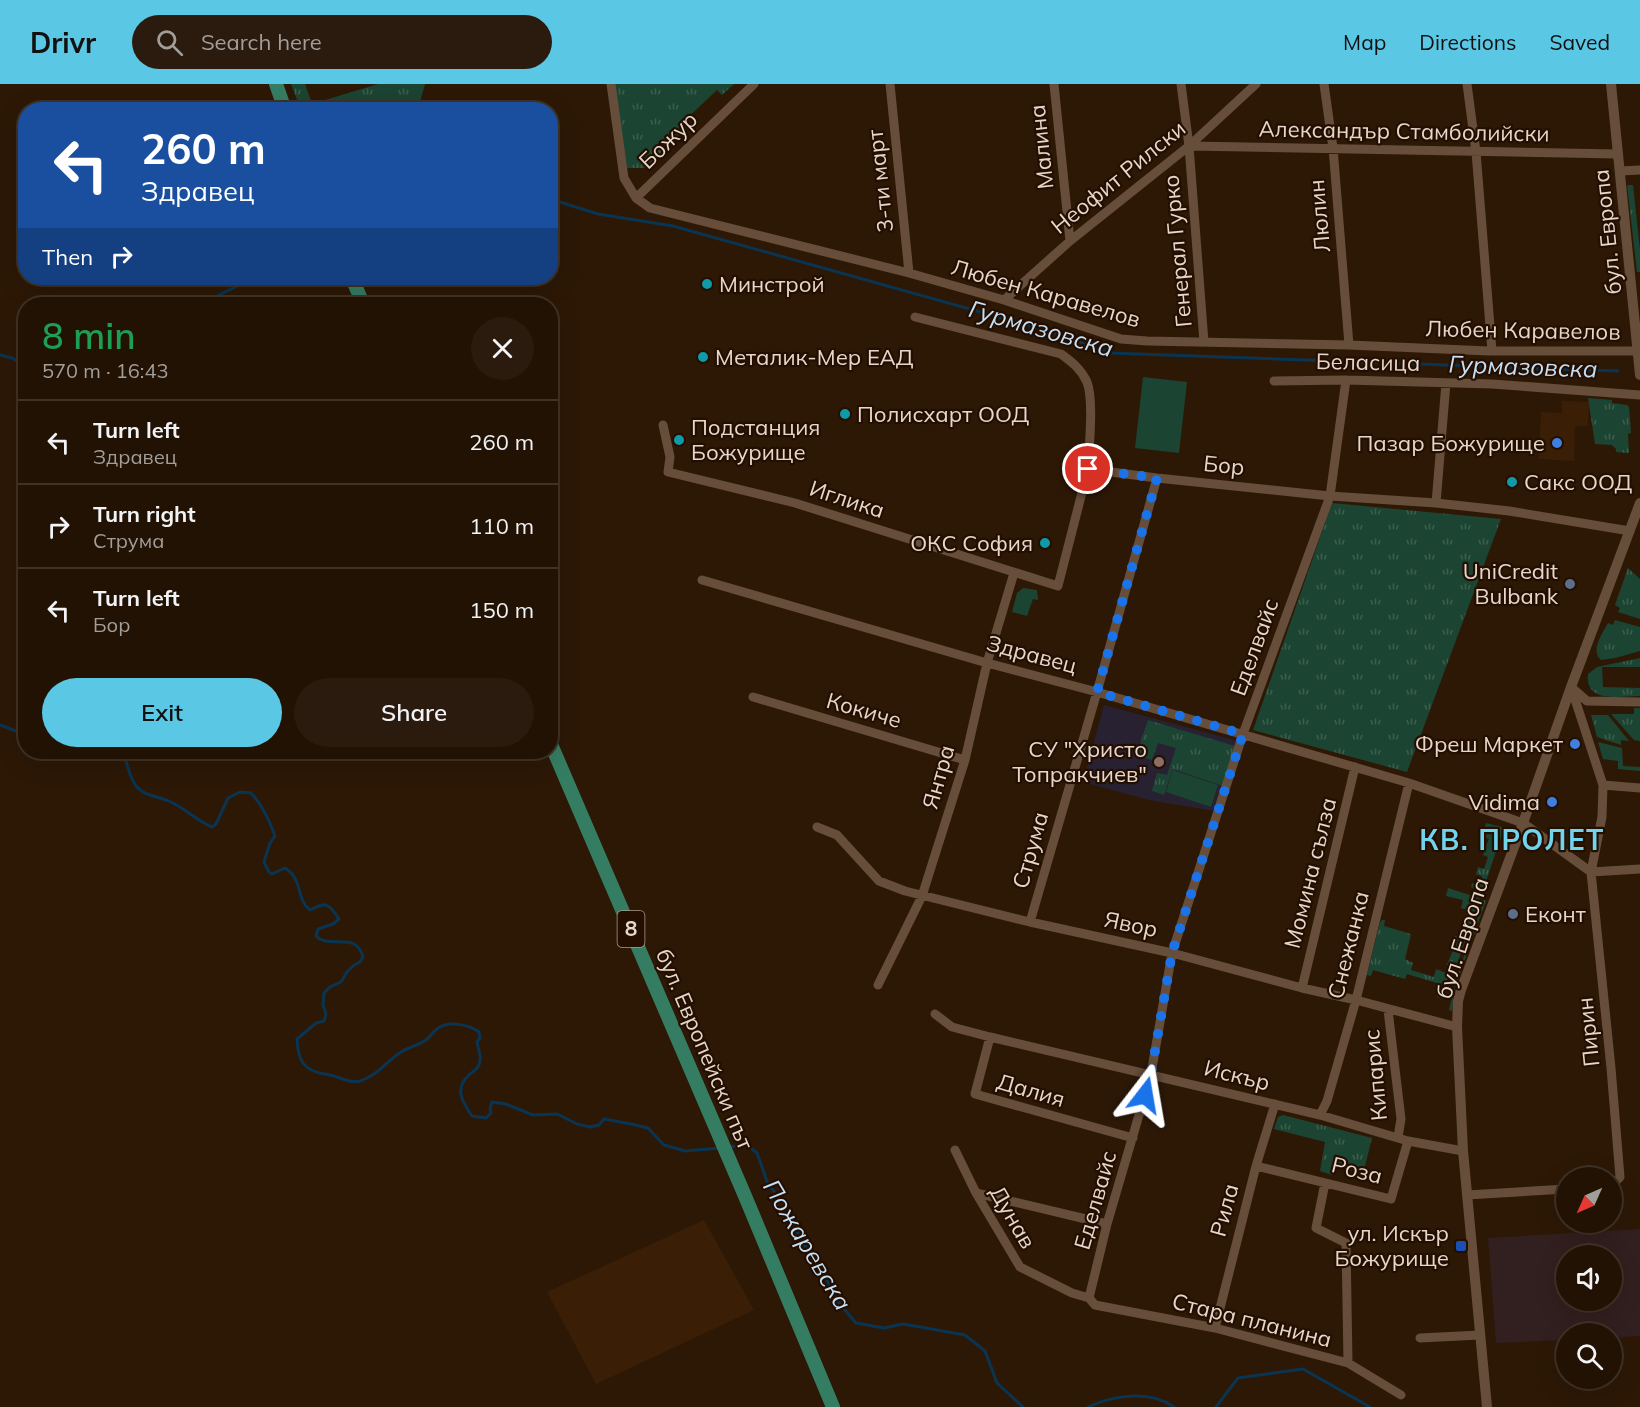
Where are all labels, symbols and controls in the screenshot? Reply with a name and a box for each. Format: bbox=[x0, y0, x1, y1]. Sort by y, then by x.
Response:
search box bbox=[132, 15, 552, 69]
text: Drivr bbox=[30, 25, 96, 60]
icon: search bbox=[153, 26, 186, 59]
text: Search here bbox=[201, 28, 322, 56]
text: Map bbox=[1343, 29, 1386, 55]
text: Directions bbox=[1419, 29, 1516, 55]
text: Saved bbox=[1549, 29, 1610, 55]
street label: Малина bbox=[1023, 103, 1059, 191]
street label: Божур bbox=[633, 105, 703, 175]
street label: Неофит Рилски bbox=[1045, 114, 1191, 240]
street label: Александър Стамболийски bbox=[1258, 114, 1550, 148]
text: 260 m bbox=[141, 122, 266, 175]
icon: left bbox=[42, 126, 120, 204]
street label: 3-ти март bbox=[861, 128, 899, 234]
street label: бул. Европа bbox=[1587, 168, 1627, 296]
text: Здравец bbox=[141, 174, 255, 208]
street label: Генерал Гурко bbox=[1156, 174, 1198, 328]
street label: Люлин bbox=[1302, 178, 1336, 254]
icon: right bbox=[105, 240, 138, 273]
text: Then bbox=[42, 243, 93, 271]
street label: Любен Каравелов bbox=[948, 253, 1144, 333]
place label: Минстрой bbox=[719, 270, 825, 298]
marker: Минстрой bbox=[700, 277, 714, 291]
water label: Гурмазовска bbox=[966, 293, 1117, 363]
text: 8 min bbox=[42, 313, 136, 358]
street label: Любен Каравелов bbox=[1425, 314, 1621, 346]
button: close bbox=[471, 317, 534, 380]
place label: Металик-Мер ЕАД bbox=[715, 343, 914, 371]
street label: Беласица bbox=[1316, 347, 1420, 377]
water label: Гурмазовска bbox=[1448, 348, 1598, 384]
marker: Металик-Мер ЕАД bbox=[696, 350, 710, 364]
text: 570 m · 16:43 bbox=[42, 358, 168, 383]
place label: Полисхарт ООД bbox=[857, 400, 1029, 428]
marker: Полисхарт ООД bbox=[838, 407, 852, 421]
place label: Подстанция Божурище bbox=[691, 413, 820, 466]
text: Turn left bbox=[93, 416, 180, 444]
icon: left bbox=[42, 426, 75, 459]
text: 260 m bbox=[469, 428, 534, 456]
place label: Пазар Божурище bbox=[1356, 429, 1545, 457]
marker: Подстанция Божурище bbox=[672, 433, 686, 447]
marker: Пазар Божурище bbox=[1550, 436, 1564, 450]
pin bbox=[1062, 443, 1113, 494]
text: Здравец bbox=[93, 444, 177, 469]
street label: Бор bbox=[1202, 449, 1246, 481]
icon: arrive bbox=[1071, 452, 1104, 485]
place label: Сакс ООД bbox=[1524, 468, 1632, 496]
street label: Иглика bbox=[806, 474, 888, 524]
marker: Сакс ООД bbox=[1505, 475, 1519, 489]
text: Turn right bbox=[93, 500, 196, 528]
icon: right bbox=[42, 510, 75, 543]
text: 110 m bbox=[469, 512, 534, 540]
text: Струма bbox=[93, 528, 164, 553]
place label: ОКС София bbox=[910, 529, 1033, 557]
marker: ОКС София bbox=[1038, 536, 1052, 550]
place label: UniCredit Bulbank bbox=[1463, 557, 1559, 610]
marker: UniCredit Bulbank bbox=[1563, 577, 1577, 591]
text: Turn left bbox=[93, 584, 180, 612]
icon: left bbox=[42, 594, 75, 627]
street label: Еделвайс bbox=[1224, 595, 1284, 699]
text: 150 m bbox=[469, 596, 534, 624]
text: Бор bbox=[93, 612, 130, 637]
street label: Здравец bbox=[984, 629, 1080, 679]
button: Exit bbox=[42, 678, 282, 747]
button: Share bbox=[294, 678, 534, 747]
street label: Кокиче bbox=[823, 686, 905, 734]
place label: Фреш Маркет bbox=[1415, 730, 1563, 758]
place label: СУ "Христо Топракчиев" bbox=[1012, 735, 1147, 788]
marker: Фреш Маркет bbox=[1568, 737, 1582, 751]
street label: Янтра bbox=[916, 742, 960, 812]
marker: СУ "Христо Топракчиев" bbox=[1152, 755, 1166, 769]
place label: Vidima bbox=[1468, 788, 1540, 816]
street label: Момина сълза bbox=[1278, 795, 1342, 951]
marker: Vidima bbox=[1545, 795, 1559, 809]
street label: Струма bbox=[1006, 808, 1054, 892]
district label: КВ. ПРОЛЕТ bbox=[1419, 822, 1605, 857]
street label: бул. Европа bbox=[1429, 874, 1495, 1002]
street label: Снежанка bbox=[1321, 888, 1375, 1002]
place label: Еконт bbox=[1525, 900, 1586, 928]
street label: Явор bbox=[1102, 905, 1160, 943]
marker: Еконт bbox=[1506, 907, 1520, 921]
road number: 8 bbox=[618, 911, 644, 947]
street label: бул. Европейски път bbox=[650, 944, 760, 1154]
street label: Пирин bbox=[1570, 996, 1606, 1068]
street label: Кипарис bbox=[1357, 1028, 1393, 1122]
street label: Искър bbox=[1201, 1053, 1273, 1097]
position arrow bbox=[1113, 1063, 1177, 1127]
street label: Далия bbox=[994, 1067, 1068, 1113]
street label: Еделвайс bbox=[1068, 1147, 1122, 1253]
street label: Роза bbox=[1329, 1150, 1385, 1190]
north arrow bbox=[1556, 1167, 1622, 1233]
map controls bbox=[1556, 1167, 1622, 1389]
water label: Пожаревска bbox=[757, 1174, 859, 1315]
street label: Дунав bbox=[984, 1181, 1042, 1253]
street label: Рила bbox=[1204, 1181, 1244, 1239]
place label: ул. Искър Божурище bbox=[1334, 1219, 1449, 1272]
marker: ул. Искър Божурище bbox=[1454, 1239, 1468, 1253]
button: sound bbox=[1556, 1245, 1622, 1311]
street label: Стара планина bbox=[1169, 1287, 1335, 1353]
button: search bbox=[1556, 1323, 1622, 1389]

